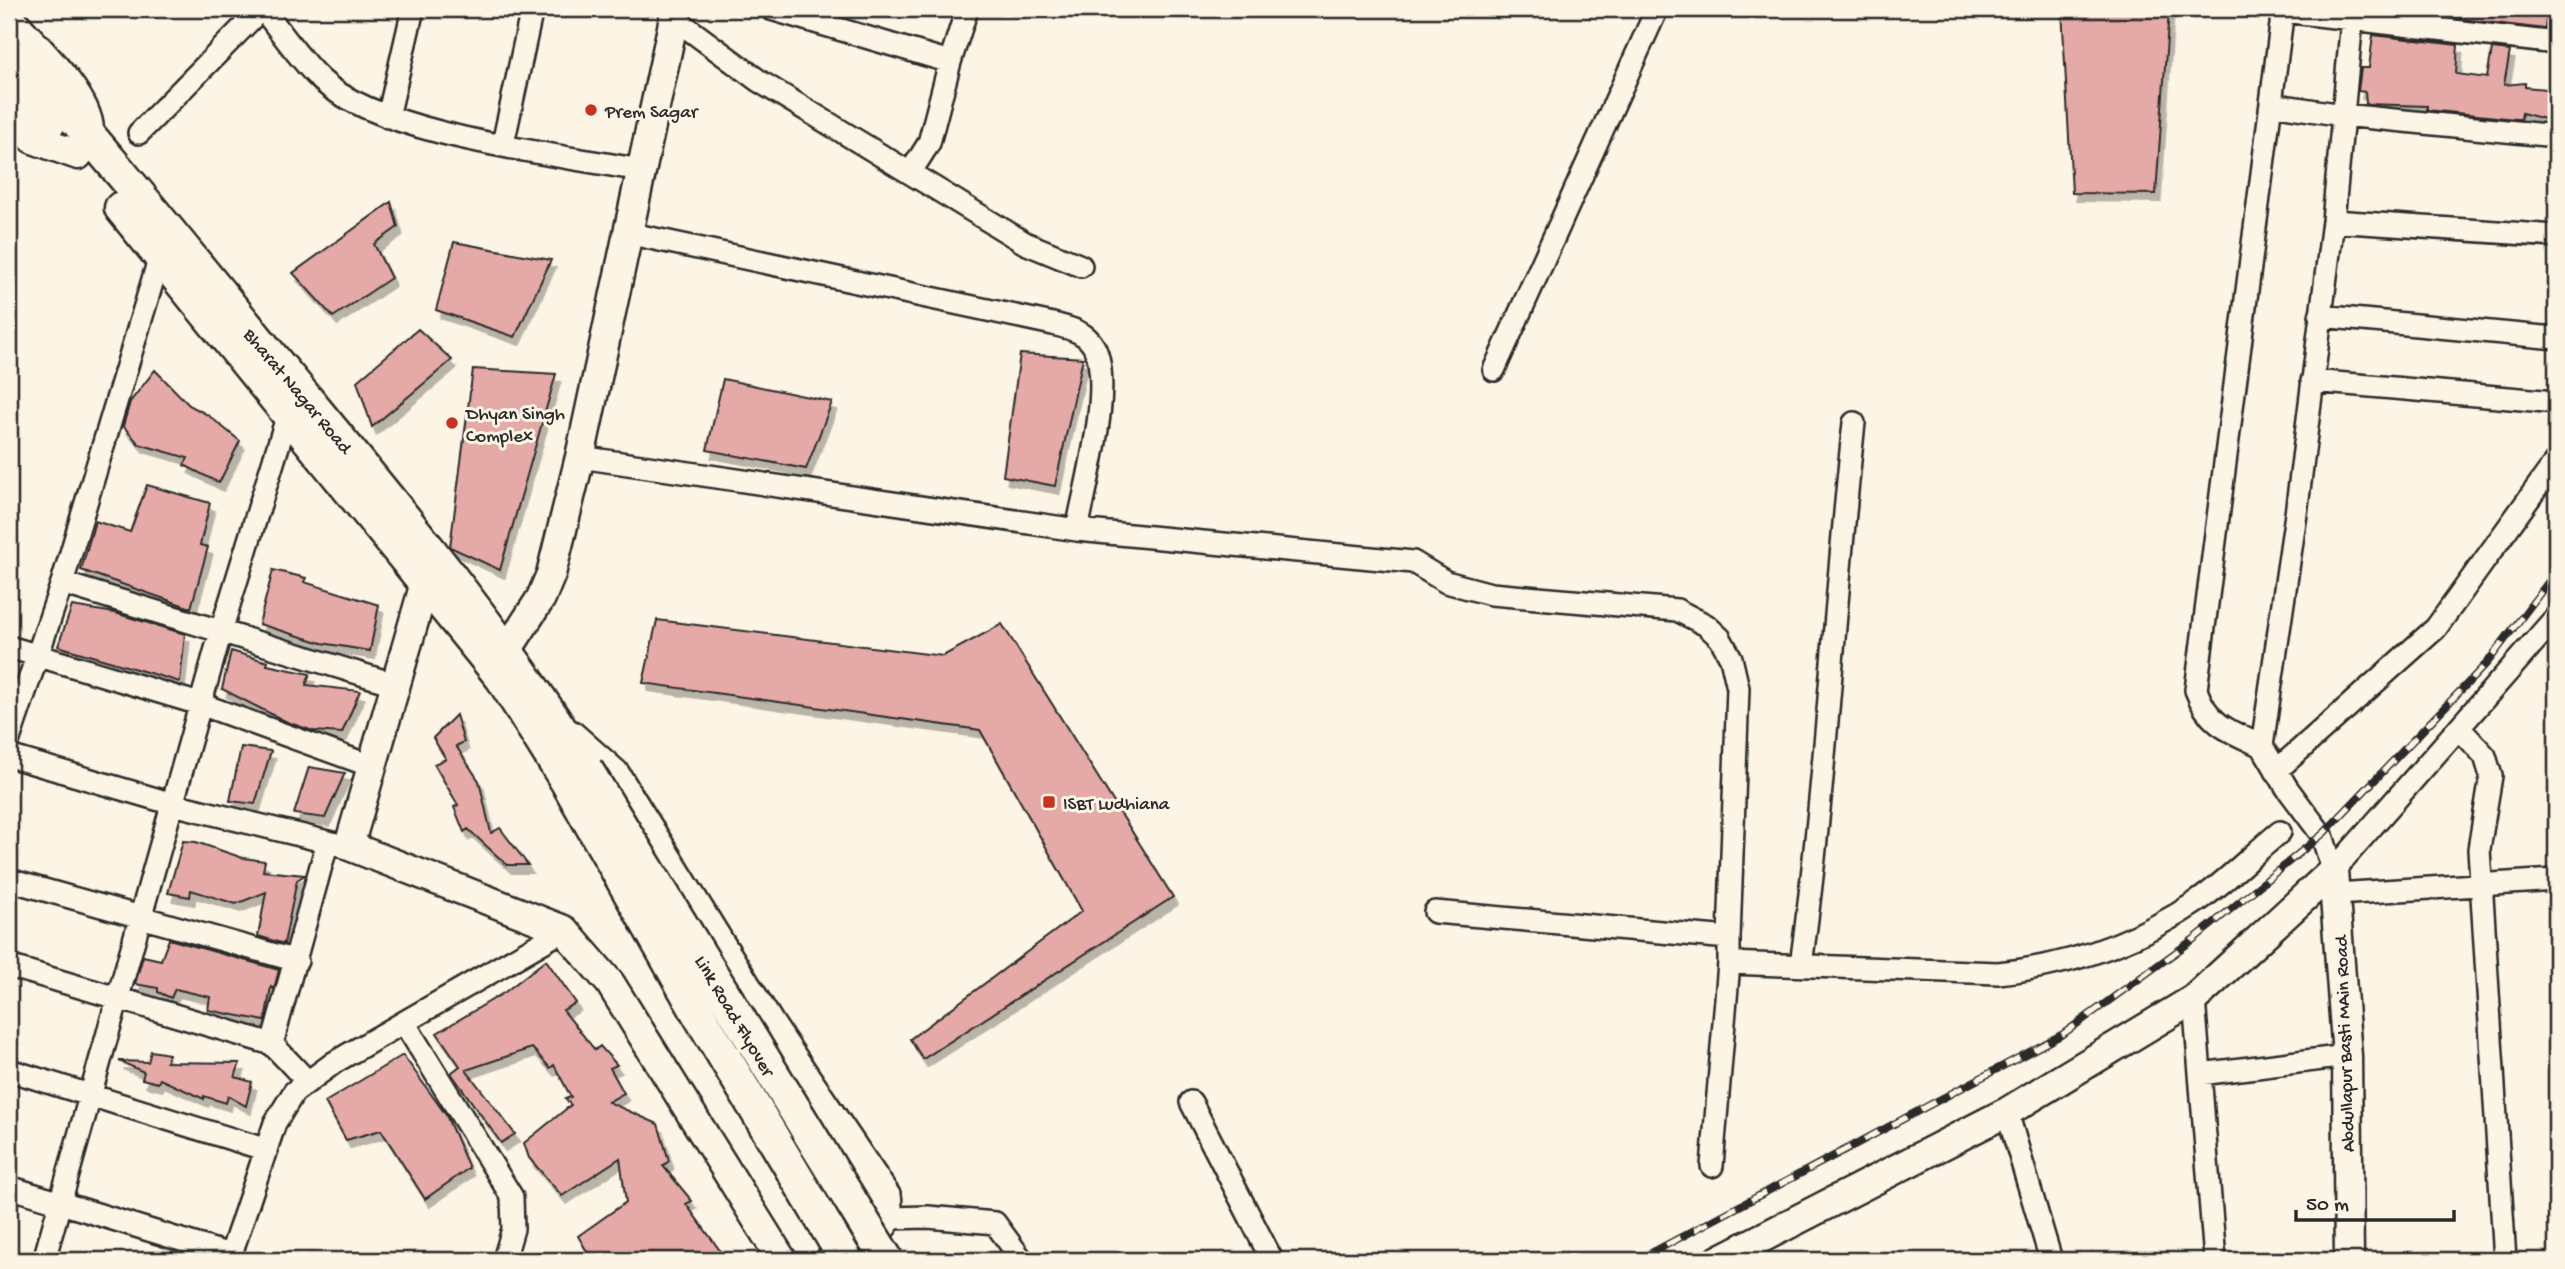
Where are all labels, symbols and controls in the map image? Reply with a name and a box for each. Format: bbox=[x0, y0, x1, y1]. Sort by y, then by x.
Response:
marker: Prem Sagar bbox=[583, 102, 599, 118]
place label: Prem Sagar bbox=[604, 102, 700, 125]
street label: Bharat Nagar Road bbox=[236, 324, 357, 461]
place label: Dhyan Singh Complex bbox=[464, 404, 565, 449]
marker: Dhyan Singh Complex bbox=[444, 415, 460, 431]
marker: ISBT Ludhiana bbox=[1041, 794, 1057, 810]
place label: ISBT Ludhiana bbox=[1063, 794, 1171, 817]
street label: Abdullapur Basti MAin Road bbox=[2331, 933, 2362, 1153]
street label: Link Road Flyover bbox=[688, 952, 779, 1083]
scale bar bbox=[2296, 1178, 2453, 1222]
text: 50 m bbox=[2306, 1194, 2349, 1219]

